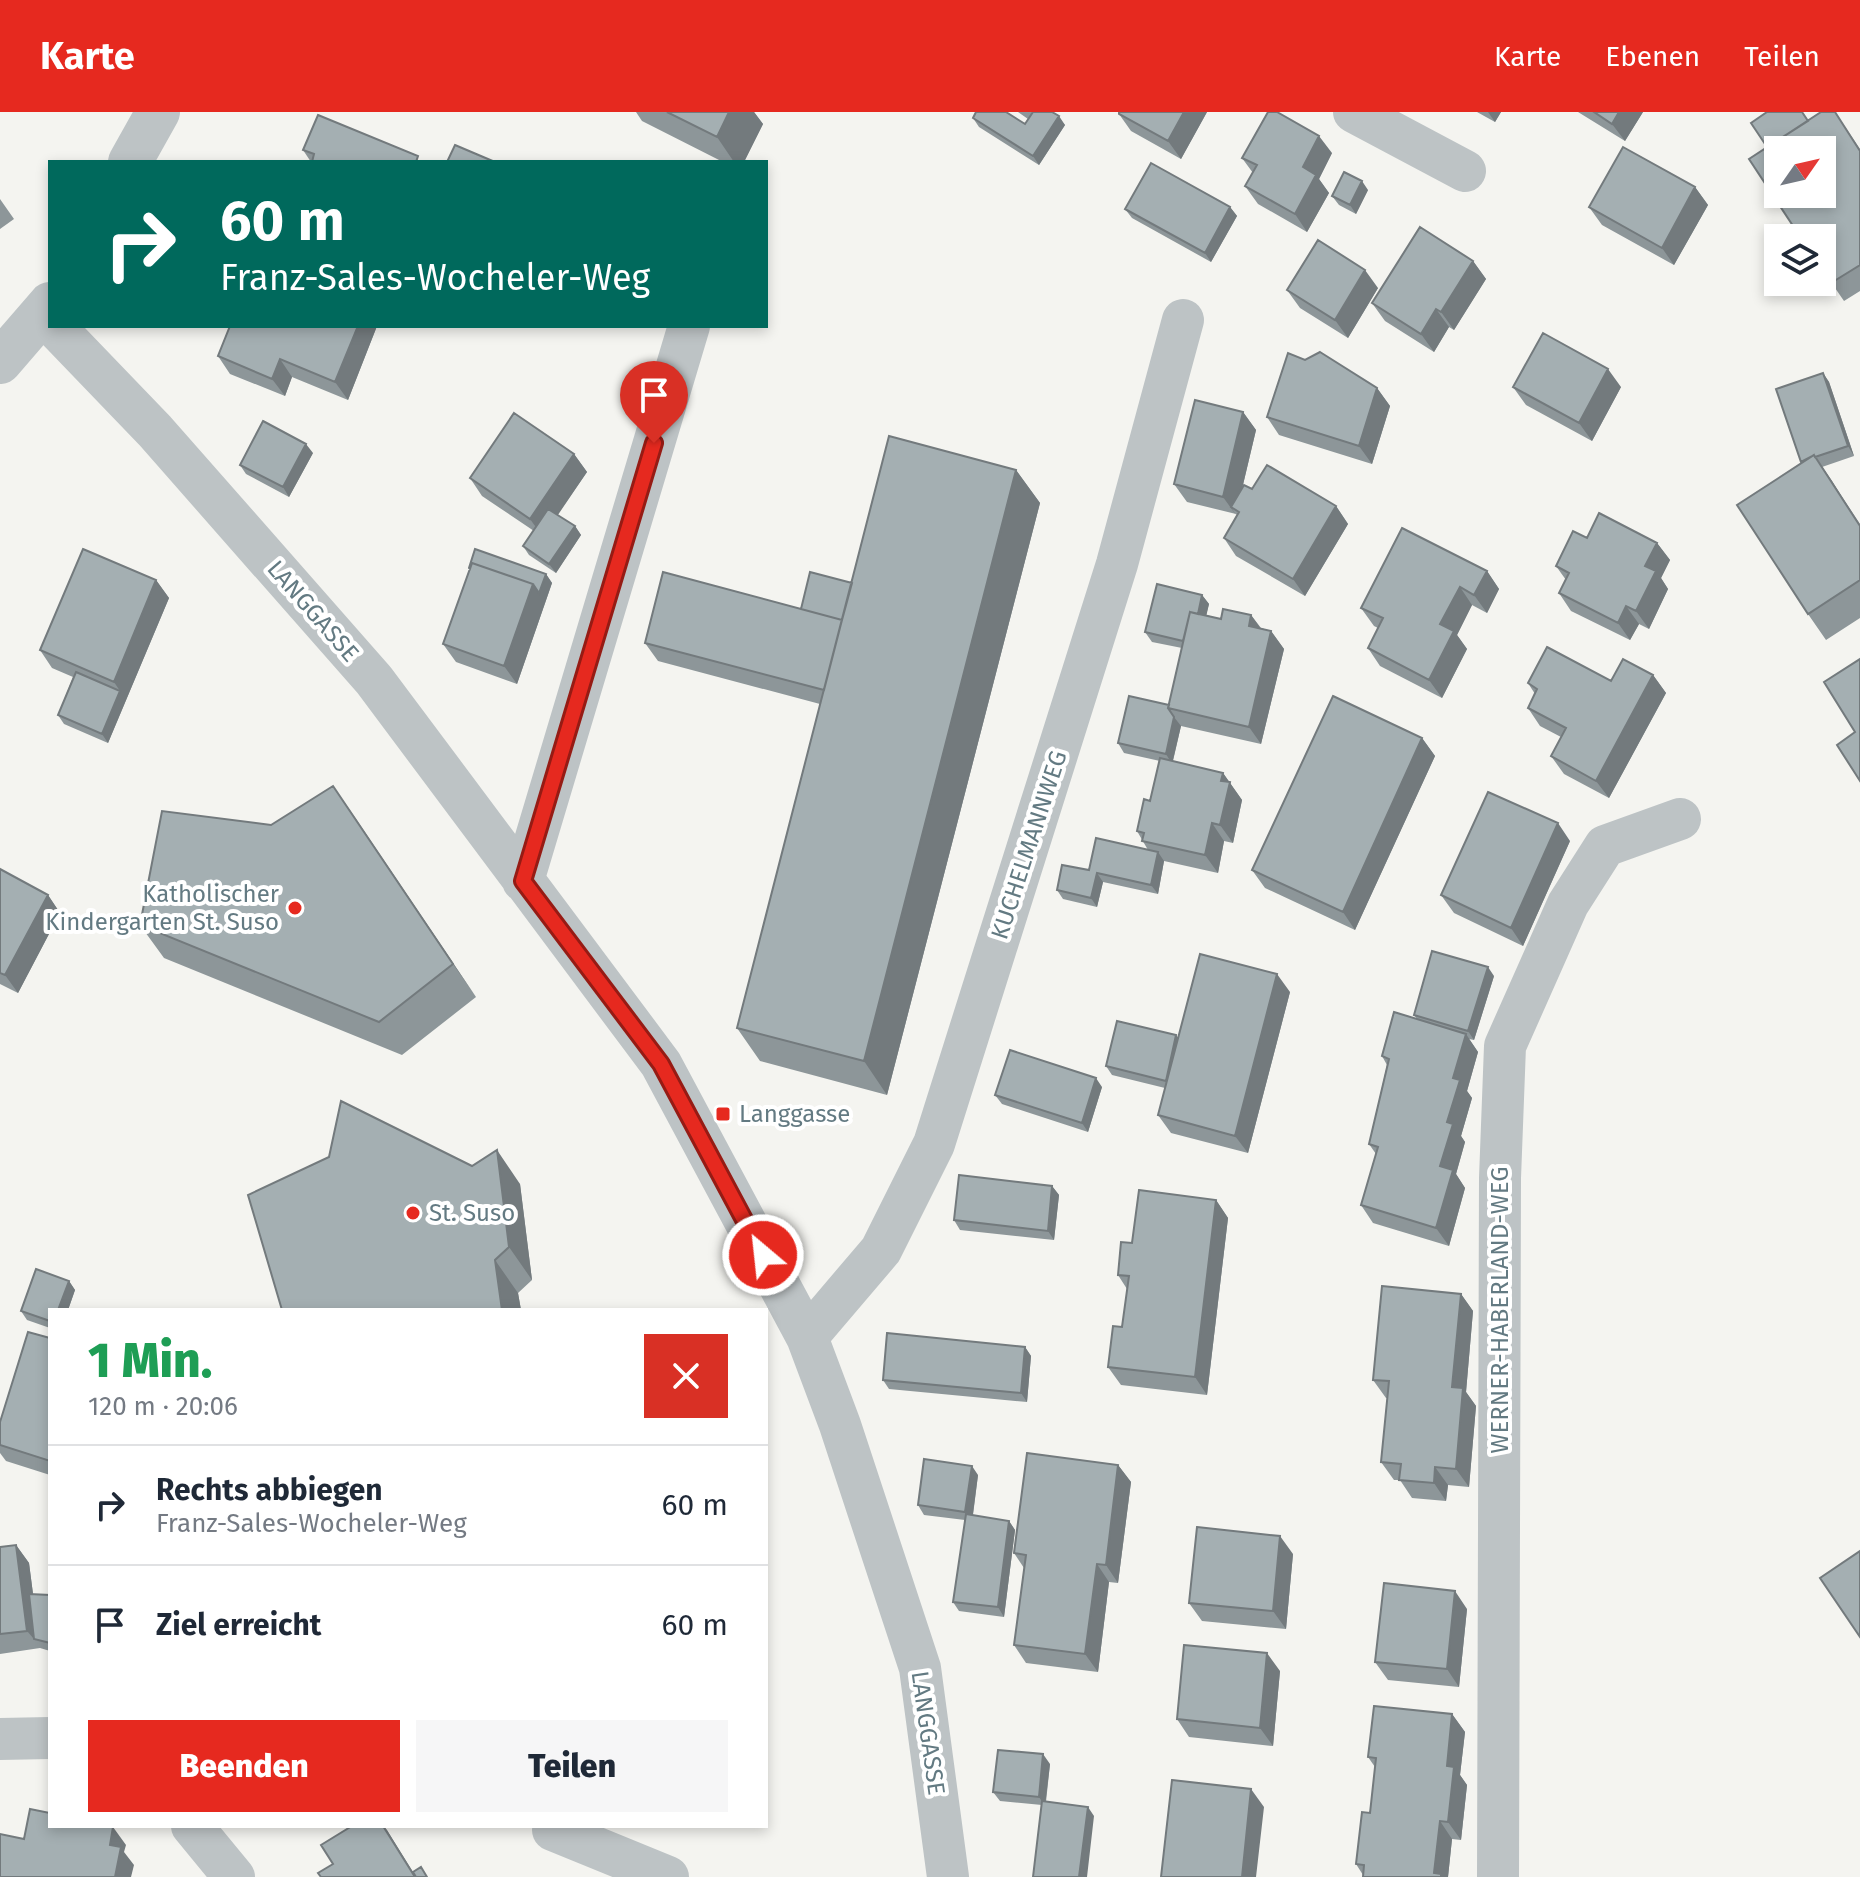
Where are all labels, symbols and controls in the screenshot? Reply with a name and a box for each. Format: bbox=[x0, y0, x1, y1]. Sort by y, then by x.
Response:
text: Karte bbox=[40, 33, 135, 79]
text: Karte bbox=[1494, 40, 1561, 73]
text: Ebenen bbox=[1605, 40, 1700, 73]
text: Teilen bbox=[1744, 40, 1820, 73]
north arrow bbox=[1764, 136, 1836, 208]
map controls bbox=[1764, 136, 1836, 296]
text: 60 m bbox=[220, 188, 345, 255]
icon: right bbox=[88, 192, 192, 296]
button: layers bbox=[1764, 224, 1836, 296]
text: Franz-Sales-Wocheler-Weg bbox=[220, 256, 650, 300]
pin bbox=[620, 361, 688, 443]
icon: arrive bbox=[632, 373, 676, 417]
street label: LANGGASSE bbox=[261, 555, 365, 667]
street label: KUCHELMANNWEG bbox=[985, 747, 1073, 943]
place label: Katholischer Kindergarten St. Suso bbox=[45, 880, 280, 936]
marker: Katholischer Kindergarten St. Suso bbox=[286, 899, 304, 917]
place label: Langgasse bbox=[739, 1100, 850, 1128]
marker: Langgasse bbox=[714, 1105, 732, 1123]
street label: WERNER-HABERLAND-WEG bbox=[1486, 1167, 1514, 1453]
place label: St. Suso bbox=[429, 1199, 515, 1227]
marker: St. Suso bbox=[404, 1204, 422, 1222]
position arrow bbox=[721, 1213, 805, 1297]
text: 1 Min. bbox=[88, 1332, 212, 1390]
button: close bbox=[644, 1334, 728, 1418]
text: 120 m · 20:06 bbox=[88, 1391, 238, 1422]
text: Rechts abbiegen bbox=[156, 1472, 383, 1508]
icon: right bbox=[88, 1483, 132, 1527]
text: 60 m bbox=[662, 1487, 728, 1523]
text: Franz-Sales-Wocheler-Weg bbox=[156, 1508, 467, 1539]
icon: arrive bbox=[88, 1603, 132, 1647]
text: Ziel erreicht bbox=[156, 1607, 321, 1643]
text: 60 m bbox=[662, 1607, 728, 1643]
street label: LANGGASSE bbox=[905, 1669, 951, 1797]
button: Beenden bbox=[88, 1720, 400, 1812]
button: Teilen bbox=[416, 1720, 728, 1812]

